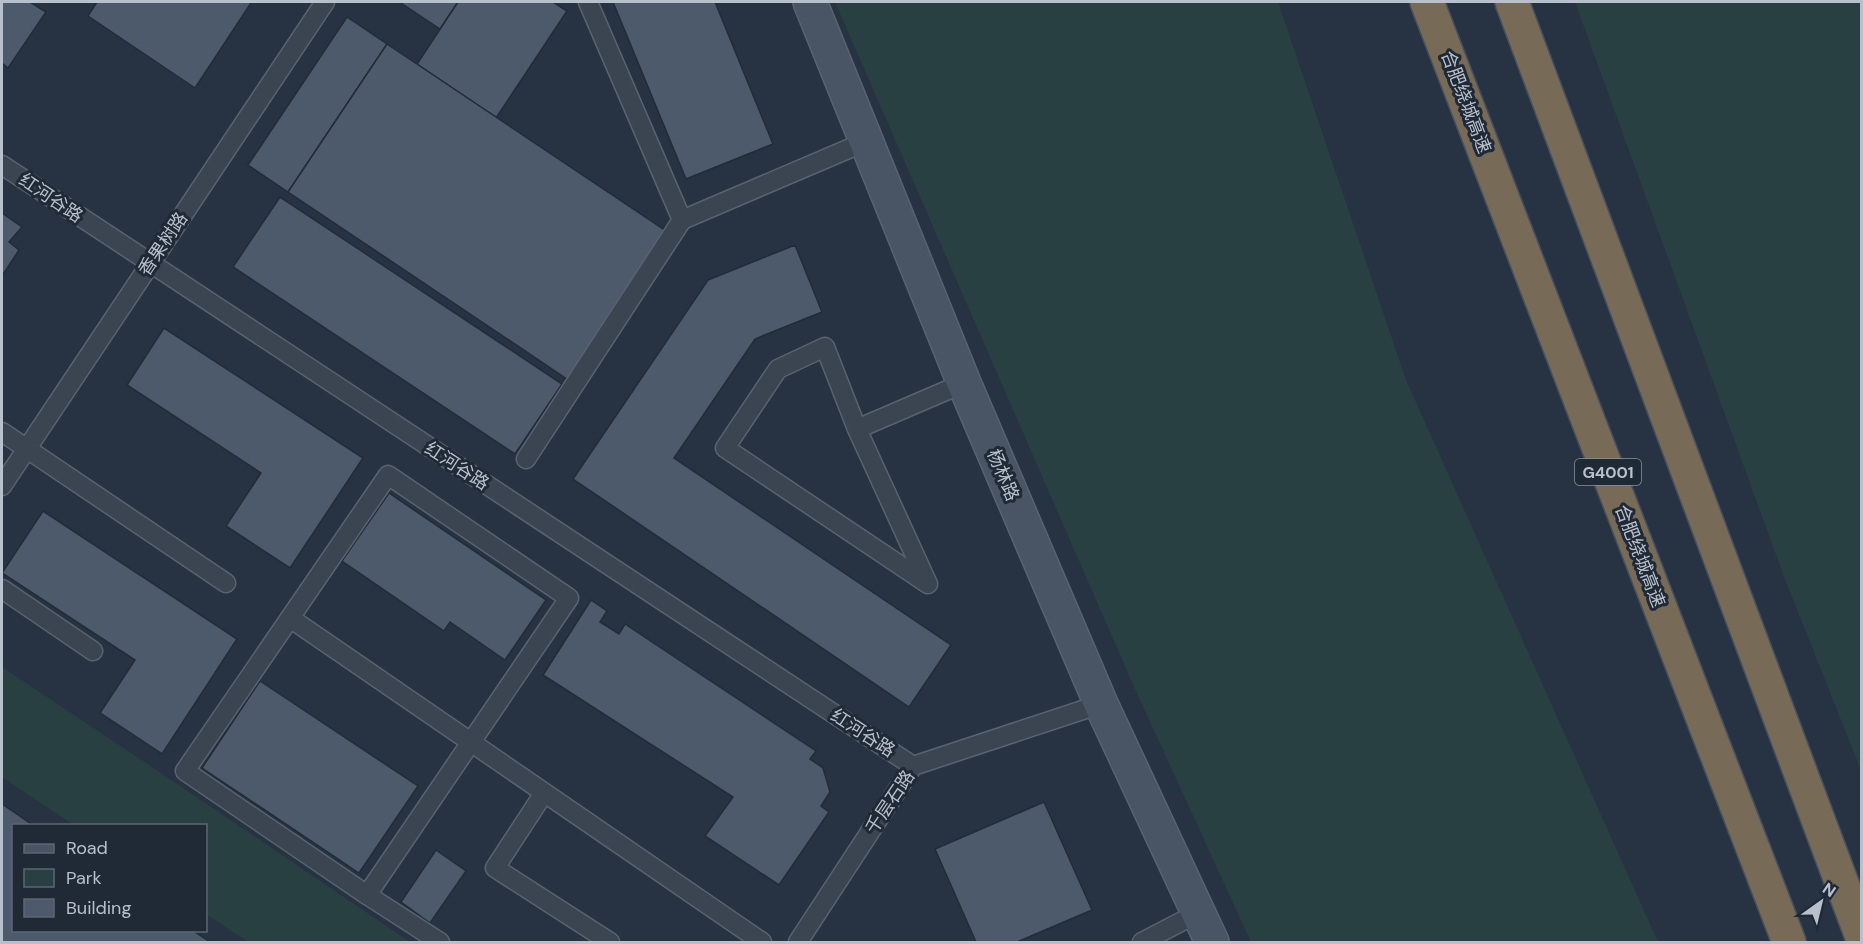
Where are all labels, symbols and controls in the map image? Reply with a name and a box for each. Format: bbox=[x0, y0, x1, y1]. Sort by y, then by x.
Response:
street label: 合肥绕城高速 bbox=[1435, 47, 1497, 157]
street label: 红河谷路 bbox=[14, 168, 88, 228]
street label: 香果树路 bbox=[133, 207, 193, 281]
street label: 红河谷路 bbox=[420, 436, 494, 496]
street label: 杨林路 bbox=[981, 445, 1025, 505]
road number: G4001 bbox=[1575, 459, 1641, 485]
street label: 合肥绕城高速 bbox=[1609, 501, 1671, 611]
street label: 红河谷路 bbox=[826, 703, 900, 763]
street label: 千层石路 bbox=[860, 765, 920, 839]
legend bbox=[12, 824, 207, 932]
text: Road bbox=[66, 836, 108, 860]
text: Park bbox=[66, 866, 102, 890]
north arrow bbox=[1791, 872, 1851, 932]
text: N bbox=[1818, 878, 1840, 902]
text: Building bbox=[66, 896, 131, 920]

